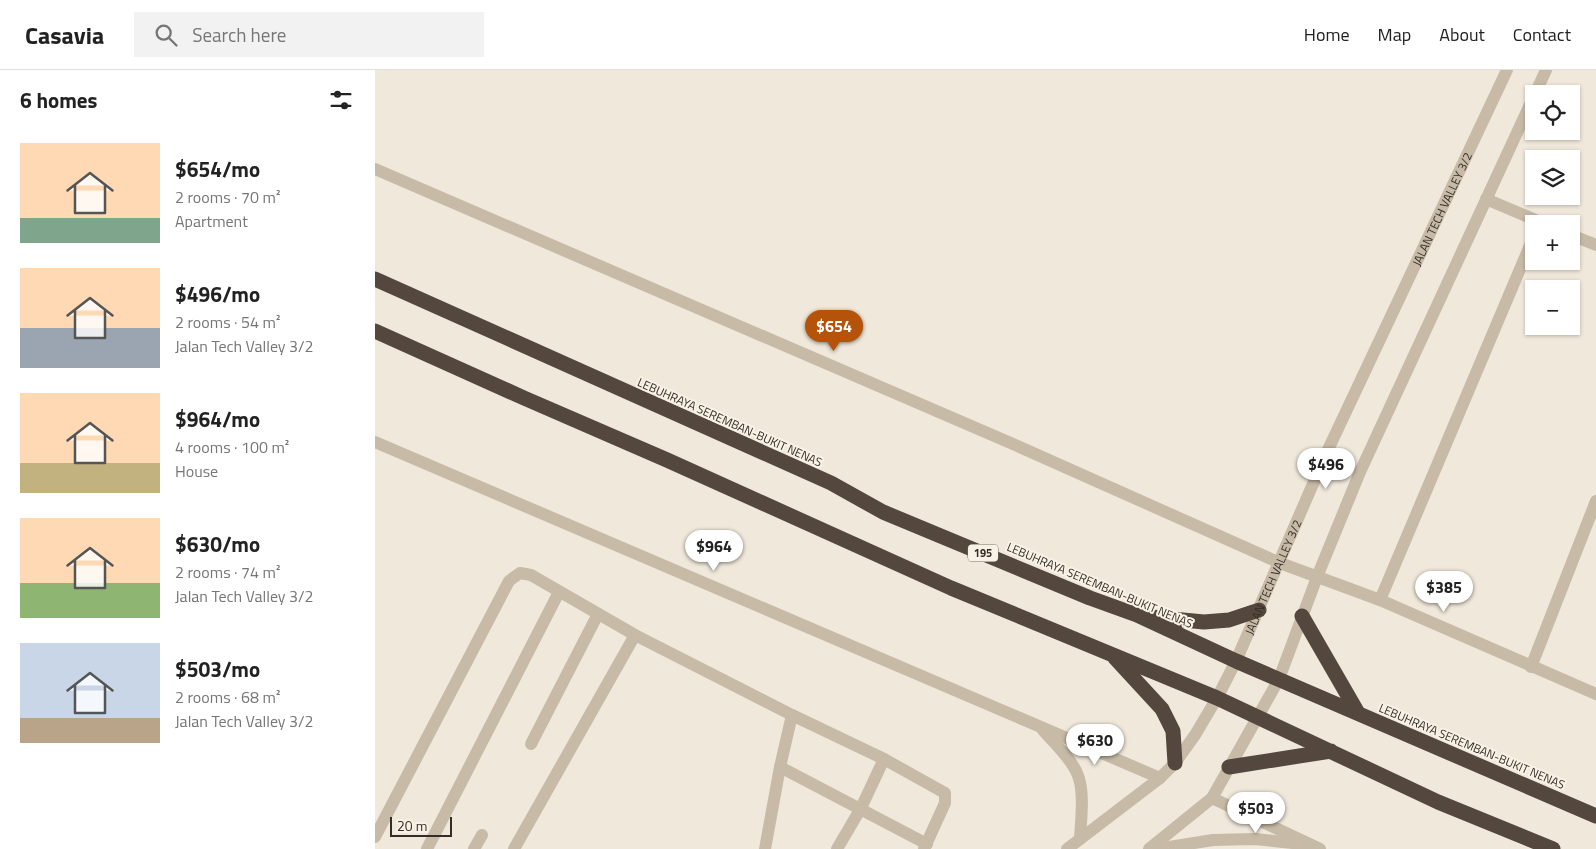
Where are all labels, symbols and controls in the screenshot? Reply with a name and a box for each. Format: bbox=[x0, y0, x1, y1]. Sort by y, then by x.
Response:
search box bbox=[134, 12, 484, 57]
text: Casavia bbox=[25, 17, 104, 53]
text: Search here bbox=[192, 20, 286, 49]
icon: search bbox=[152, 21, 180, 49]
text: Home bbox=[1304, 21, 1350, 48]
text: Map bbox=[1378, 21, 1411, 48]
text: About bbox=[1439, 21, 1485, 48]
text: Contact bbox=[1513, 21, 1571, 48]
text: 6 homes bbox=[20, 84, 97, 116]
map controls bbox=[1525, 85, 1580, 335]
button: locate bbox=[1525, 85, 1580, 140]
icon: filters bbox=[327, 86, 355, 114]
street label: JALAN TECH VALLEY 3/2 bbox=[1407, 149, 1477, 269]
button: layers bbox=[1525, 150, 1580, 205]
text: $654/mo bbox=[175, 153, 260, 185]
icon: home bbox=[60, 163, 120, 223]
text: 2 rooms · 70 m² bbox=[175, 185, 280, 209]
text: Apartment bbox=[175, 209, 248, 233]
button: + bbox=[1525, 215, 1580, 270]
text: $496/mo bbox=[175, 278, 260, 310]
button: − bbox=[1525, 280, 1580, 335]
icon: home bbox=[60, 288, 120, 348]
text: 2 rooms · 54 m² bbox=[175, 310, 280, 334]
pin: $654 bbox=[804, 310, 864, 352]
text: $654 bbox=[816, 314, 852, 338]
text: Jalan Tech Valley 3/2 bbox=[175, 334, 314, 358]
street label: LEBUHRAYA SEREMBAN-BUKIT NENAS bbox=[635, 373, 825, 471]
text: $964/mo bbox=[175, 403, 260, 435]
icon: home bbox=[60, 413, 120, 473]
text: 4 rooms · 100 m² bbox=[175, 435, 289, 459]
pin: $496 bbox=[1296, 448, 1356, 490]
text: $496 bbox=[1308, 452, 1344, 476]
text: House bbox=[175, 459, 218, 483]
street label: JALAN TECH VALLEY 3/2 bbox=[1239, 516, 1306, 637]
text: $630/mo bbox=[175, 528, 260, 560]
pin: $964 bbox=[684, 530, 744, 572]
text: $964 bbox=[696, 534, 732, 558]
street label: LEBUHRAYA SEREMBAN-BUKIT NENAS bbox=[1004, 537, 1196, 633]
icon: home bbox=[60, 538, 120, 598]
road number: 195 bbox=[968, 544, 998, 562]
text: 2 rooms · 74 m² bbox=[175, 560, 280, 584]
pin: $385 bbox=[1414, 570, 1474, 613]
text: $385 bbox=[1426, 575, 1462, 599]
text: Jalan Tech Valley 3/2 bbox=[175, 584, 314, 608]
text: $503/mo bbox=[175, 653, 260, 685]
icon: home bbox=[60, 663, 120, 723]
text: 2 rooms · 68 m² bbox=[175, 685, 280, 709]
street label: LEBUHRAYA SEREMBAN-BUKIT NENAS bbox=[1376, 698, 1568, 794]
text: Jalan Tech Valley 3/2 bbox=[175, 709, 314, 733]
pin: $630 bbox=[1065, 724, 1125, 766]
text: $630 bbox=[1077, 728, 1113, 752]
pin: $503 bbox=[1226, 792, 1286, 834]
text: $503 bbox=[1238, 796, 1274, 820]
scale bar bbox=[390, 814, 453, 837]
text: 20 m bbox=[397, 815, 427, 836]

